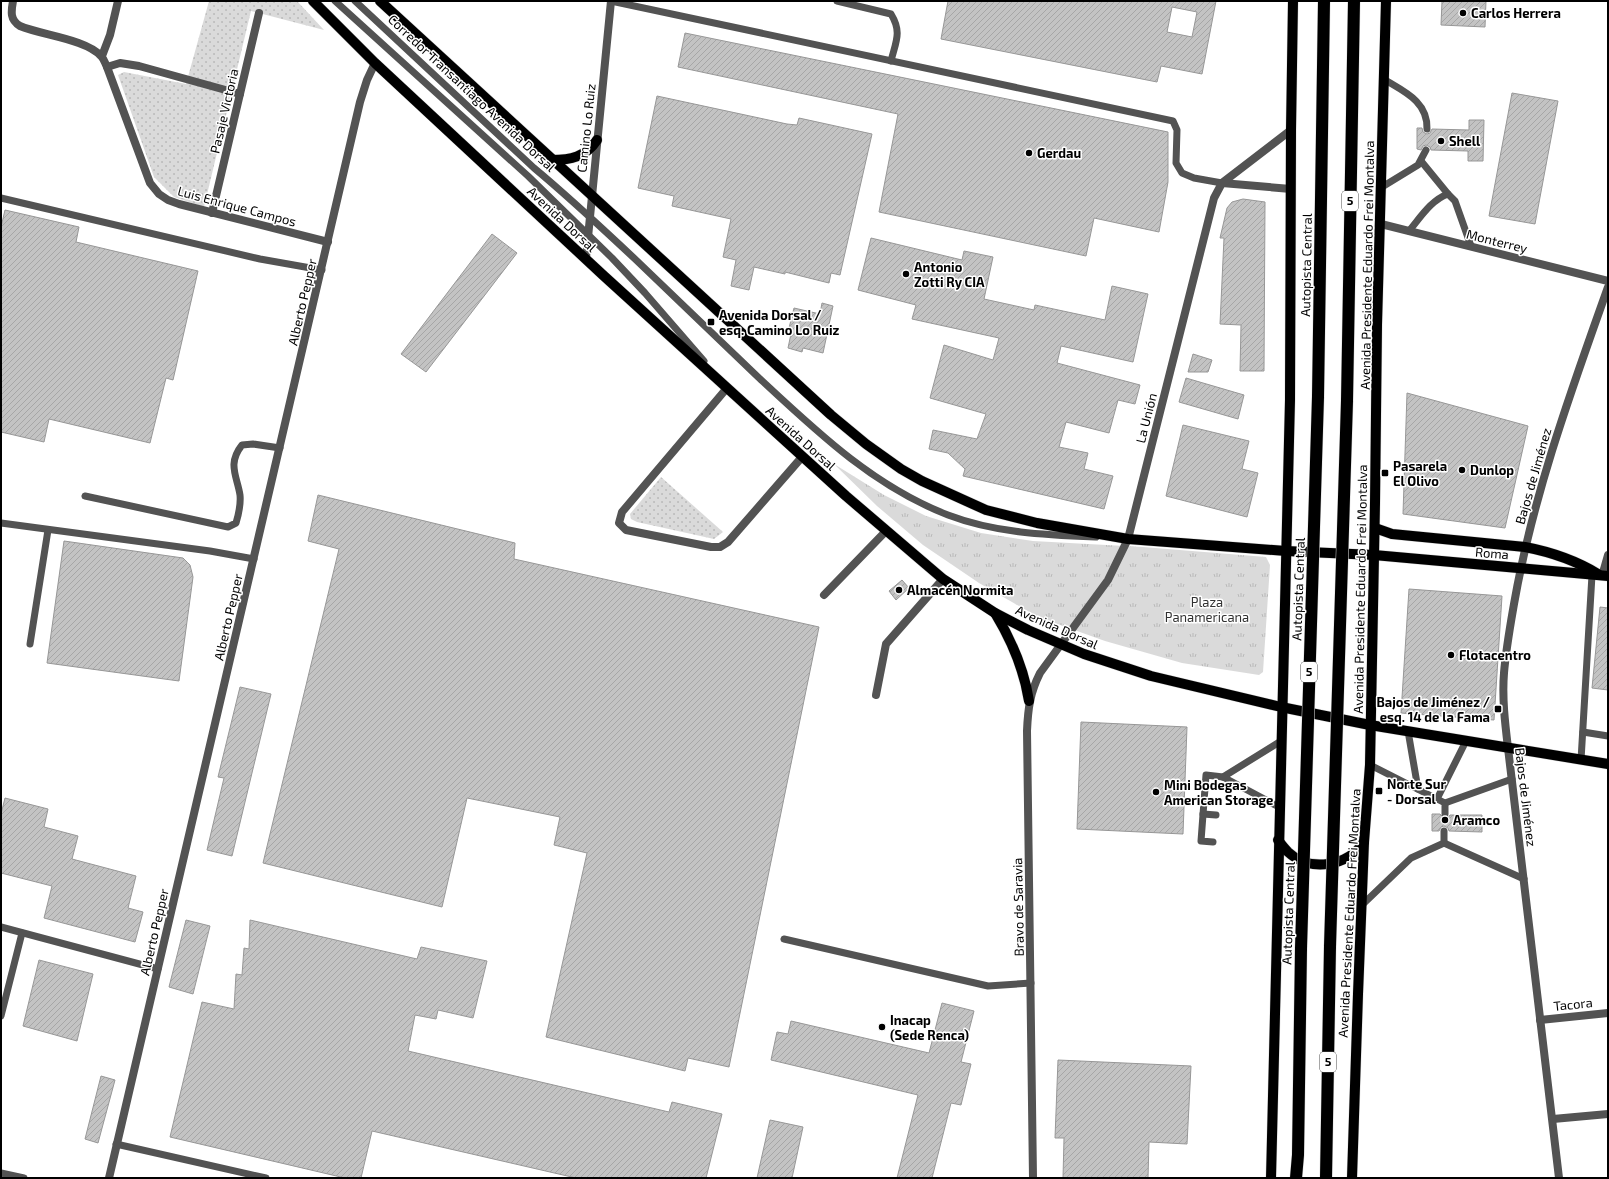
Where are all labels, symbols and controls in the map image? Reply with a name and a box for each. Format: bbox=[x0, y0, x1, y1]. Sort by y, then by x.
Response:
place label: Carlos Herrera bbox=[1471, 5, 1561, 21]
marker: Carlos Herrera bbox=[1458, 8, 1468, 18]
street label: Corredor Transantiago Avenida Dorsal bbox=[385, 11, 559, 175]
street label: Pasaje Victoria bbox=[206, 67, 242, 155]
street label: Camino Lo Ruiz bbox=[573, 83, 599, 173]
place label: Shell bbox=[1449, 133, 1481, 149]
marker: Shell bbox=[1436, 136, 1446, 146]
street label: Avenida Presidente Eduardo Frei Montalva bbox=[1357, 140, 1377, 390]
place label: Gerdau bbox=[1037, 145, 1081, 161]
marker: Gerdau bbox=[1024, 148, 1034, 158]
street label: Luis Enrique Campos bbox=[176, 182, 298, 230]
street label: Avenida Dorsal bbox=[524, 183, 600, 255]
road number: 5 bbox=[1342, 191, 1358, 211]
street label: Autopista Central bbox=[1297, 213, 1315, 317]
street label: Monterrey bbox=[1465, 226, 1529, 256]
street label: Alberto Pepper bbox=[284, 257, 320, 347]
place label: Antonio Zotti Ry CIA bbox=[914, 259, 985, 290]
marker: Antonio Zotti Ry CIA bbox=[901, 269, 911, 279]
place label: Avenida Dorsal / esq. Camino Lo Ruiz bbox=[719, 307, 839, 338]
marker: Avenida Dorsal / esq. Camino Lo Ruiz bbox=[706, 317, 716, 327]
street label: La Unión bbox=[1132, 391, 1160, 445]
street label: Avenida Dorsal bbox=[763, 402, 839, 474]
street label: Bajos de Jiménez bbox=[1512, 426, 1554, 526]
place label: Pasarela El Olivo bbox=[1393, 458, 1447, 489]
place label: Dunlop bbox=[1470, 462, 1514, 478]
street label: Avenida Presidente Eduardo Frei Montalva bbox=[1350, 464, 1370, 714]
marker: Dunlop bbox=[1457, 465, 1467, 475]
marker: Pasarela El Olivo bbox=[1380, 468, 1390, 478]
street label: Autopista Central bbox=[1288, 537, 1308, 641]
street label: Roma bbox=[1474, 544, 1510, 562]
street label: Alberto Pepper bbox=[210, 572, 246, 662]
place label: Almacén Normita bbox=[907, 582, 1014, 598]
marker: Almacén Normita bbox=[894, 585, 904, 595]
park label: Plaza Panamericana bbox=[1165, 594, 1249, 625]
street label: Avenida Dorsal bbox=[1013, 602, 1101, 652]
place label: Flotacentro bbox=[1459, 647, 1531, 663]
marker: Flotacentro bbox=[1446, 650, 1456, 660]
road number: 5 bbox=[1301, 662, 1317, 682]
place label: Bajos de Jiménez / esq. 14 de la Fama bbox=[1376, 694, 1490, 725]
marker: Bajos de Jiménez / esq. 14 de la Fama bbox=[1493, 704, 1503, 714]
street label: Bajos de Jiménez bbox=[1512, 747, 1540, 847]
place label: Norte Sur - Dorsal bbox=[1387, 776, 1446, 807]
place label: Mini Bodegas American Storage bbox=[1164, 777, 1273, 808]
marker: Norte Sur - Dorsal bbox=[1374, 786, 1384, 796]
marker: Mini Bodegas American Storage bbox=[1151, 787, 1161, 797]
street label: Avenida Presidente Eduardo Frei Montalva bbox=[1334, 788, 1364, 1038]
place label: Aramco bbox=[1453, 812, 1500, 828]
marker: Aramco bbox=[1440, 815, 1450, 825]
street label: Bravo de Saravia bbox=[1009, 857, 1027, 957]
street label: Autopista Central bbox=[1278, 861, 1298, 965]
street label: Alberto Pepper bbox=[136, 887, 172, 977]
street label: Tacora bbox=[1553, 994, 1593, 1014]
place label: Inacap (Sede Renca) bbox=[890, 1012, 969, 1043]
marker: Inacap (Sede Renca) bbox=[877, 1022, 887, 1032]
road number: 5 bbox=[1320, 1052, 1336, 1072]

